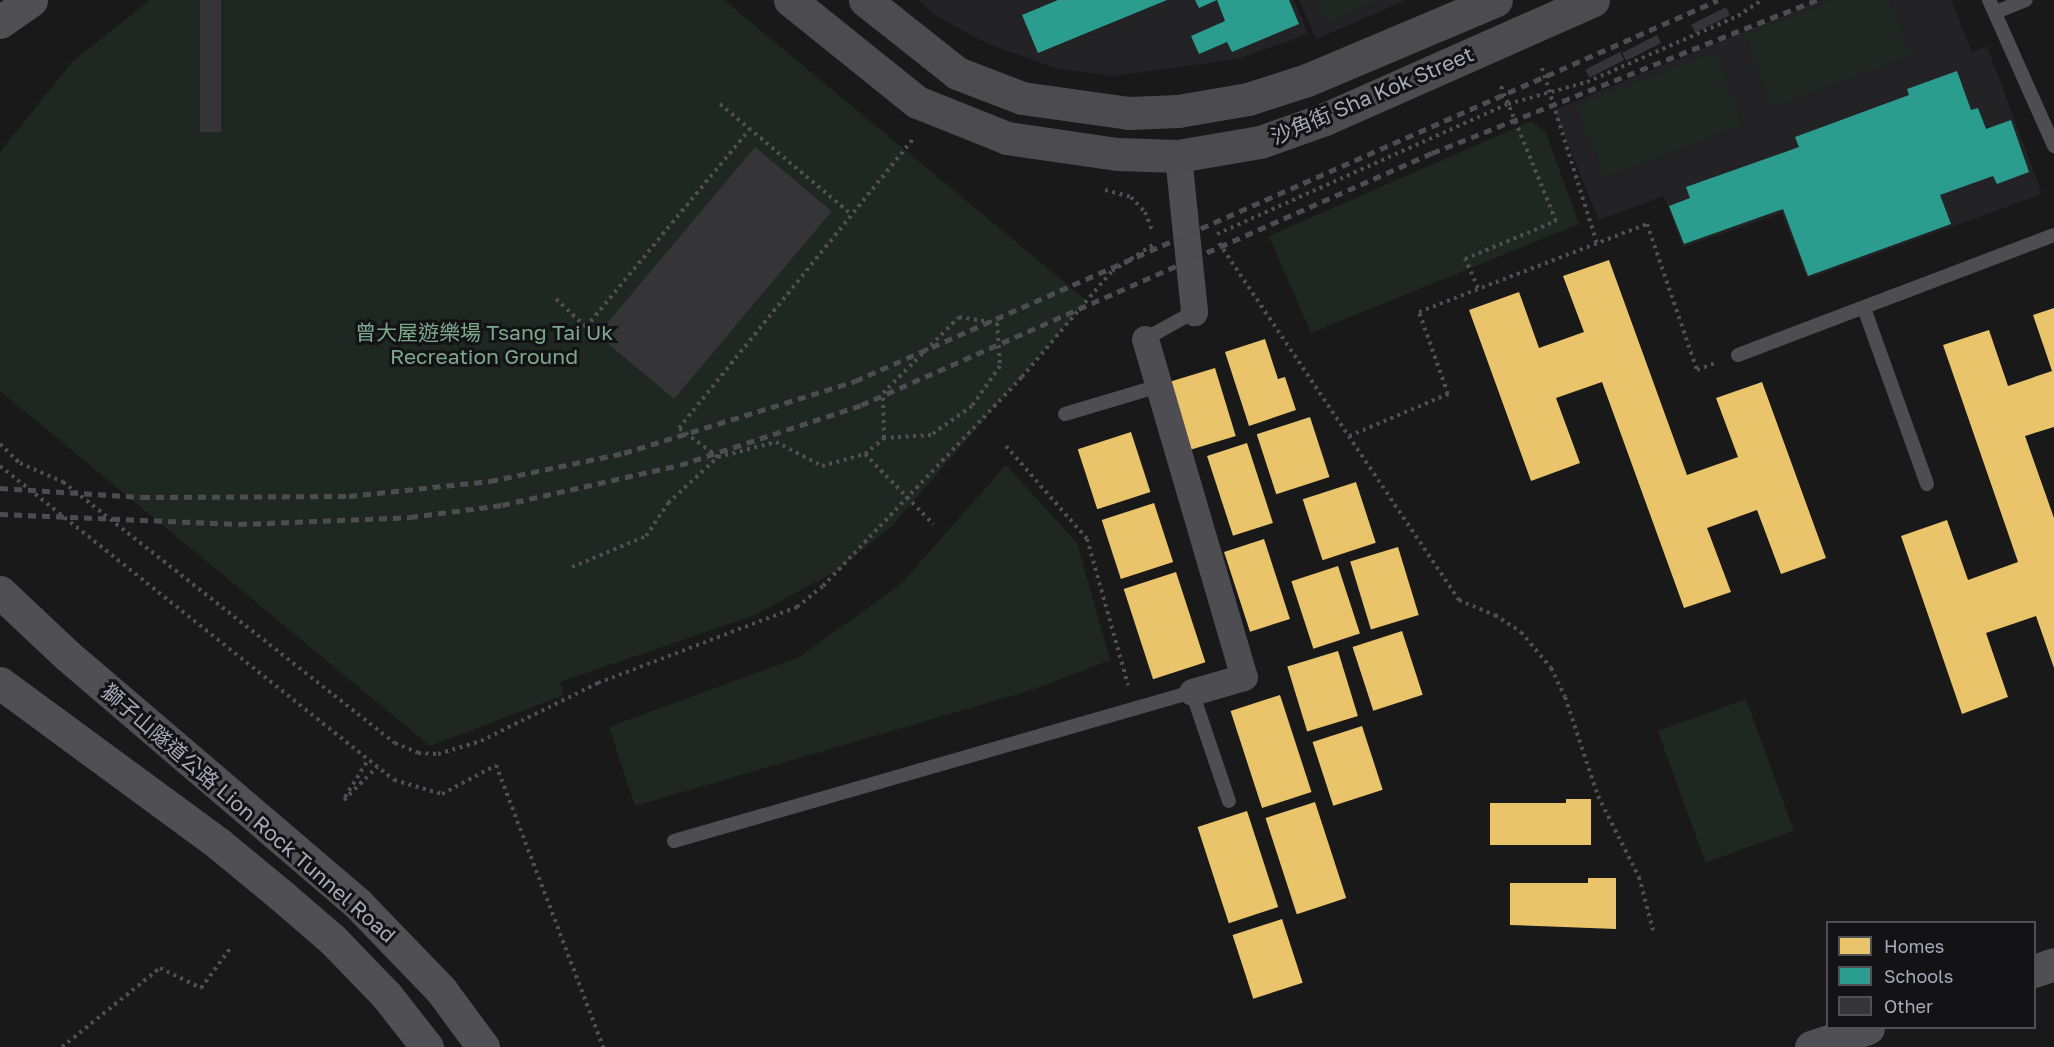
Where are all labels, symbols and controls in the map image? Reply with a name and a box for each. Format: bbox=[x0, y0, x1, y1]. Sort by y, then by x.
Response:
street label: 沙角街 Sha Kok Street bbox=[1267, 41, 1477, 149]
park label: 曾大屋遊樂場 Tsang Tai Uk Recreation Ground bbox=[355, 319, 613, 369]
street label: 獅子山隧道公路 Lion Rock Tunnel Road bbox=[97, 678, 401, 948]
legend bbox=[1826, 921, 2036, 1029]
text: Homes bbox=[1884, 935, 1944, 957]
text: Schools bbox=[1884, 965, 1953, 987]
text: Other bbox=[1884, 995, 1933, 1017]

